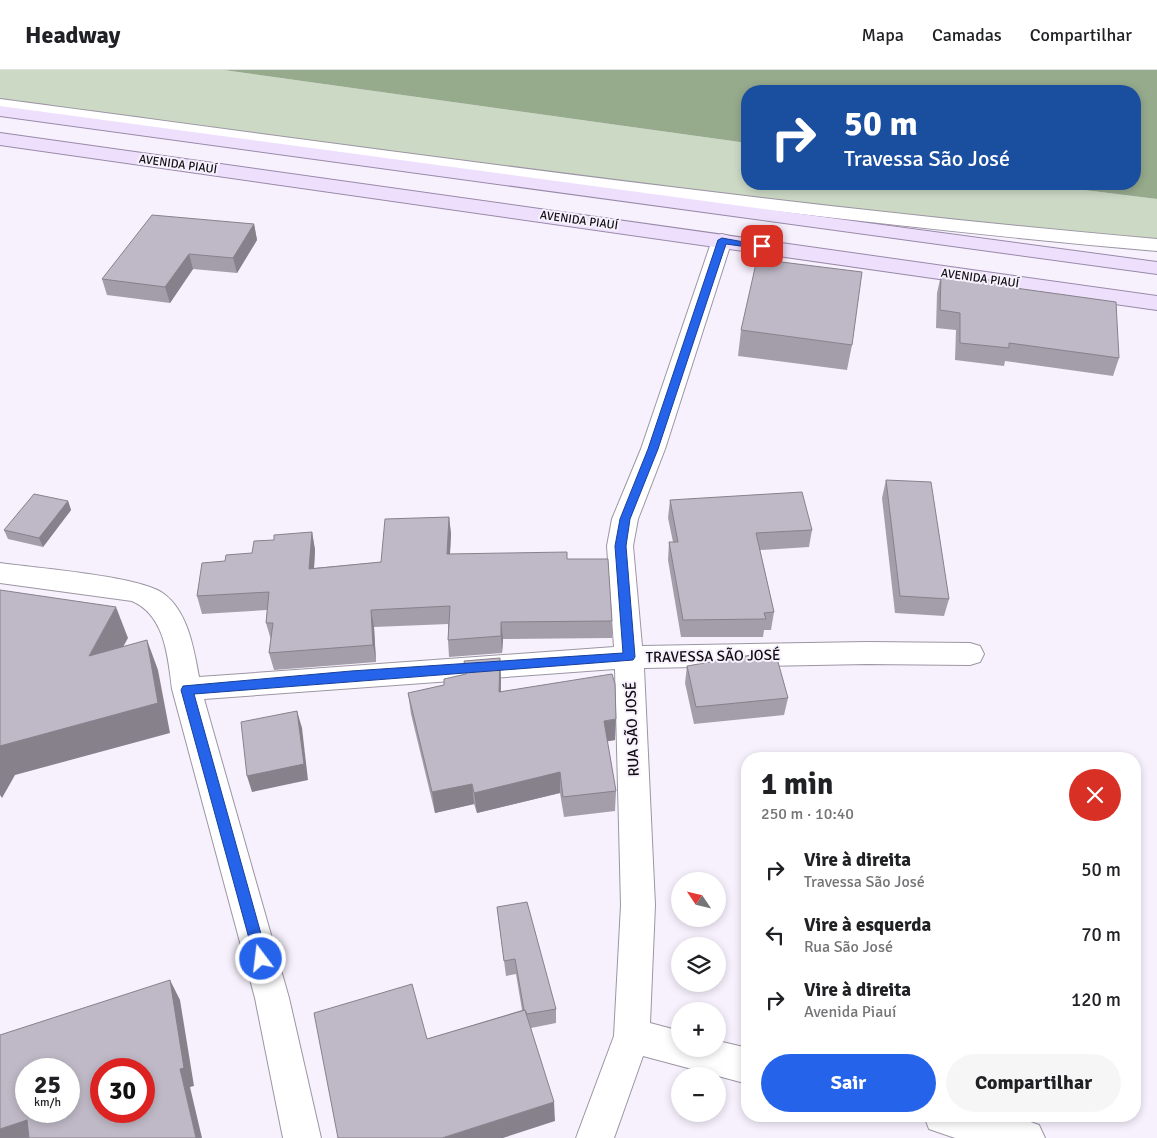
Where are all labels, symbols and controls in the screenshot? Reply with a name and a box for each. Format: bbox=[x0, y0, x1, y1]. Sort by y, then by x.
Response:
text: Headway bbox=[25, 20, 121, 50]
text: Mapa bbox=[862, 24, 904, 46]
text: Camadas bbox=[932, 24, 1002, 46]
text: Compartilhar bbox=[1030, 24, 1132, 46]
text: 50 m bbox=[844, 102, 918, 145]
icon: right bbox=[761, 105, 826, 170]
text: Travessa São José bbox=[844, 145, 1010, 172]
street label: AVENIDA PIAUÍ bbox=[138, 152, 218, 177]
street label: AVENIDA PIAUÍ bbox=[539, 208, 619, 233]
pin bbox=[741, 225, 783, 267]
icon: arrive bbox=[748, 232, 776, 260]
street label: AVENIDA PIAUÍ bbox=[940, 266, 1020, 291]
street label: TRAVESSA SÃO JOSÉ bbox=[645, 645, 781, 666]
street label: RUA SÃO JOSÉ bbox=[620, 681, 643, 777]
text: 1 min bbox=[761, 766, 833, 803]
button: close bbox=[1069, 769, 1121, 821]
text: 250 m · 10:40 bbox=[761, 804, 854, 824]
text: Vire à direita bbox=[804, 848, 911, 872]
icon: right bbox=[761, 856, 789, 884]
text: 50 m bbox=[1081, 858, 1121, 882]
north arrow bbox=[671, 872, 726, 928]
map controls bbox=[671, 872, 726, 1122]
text: Travessa São José bbox=[804, 872, 925, 892]
text: Vire à esquerda bbox=[804, 913, 931, 937]
icon: left bbox=[761, 921, 789, 949]
text: 70 m bbox=[1081, 923, 1121, 947]
position arrow bbox=[234, 932, 286, 984]
button: layers bbox=[671, 937, 726, 992]
text: Rua São José bbox=[804, 937, 893, 957]
text: Vire à direita bbox=[804, 978, 911, 1002]
icon: right bbox=[761, 986, 789, 1014]
text: 120 m bbox=[1071, 988, 1121, 1012]
button: + bbox=[671, 1002, 726, 1057]
text: Avenida Piauí bbox=[804, 1002, 896, 1022]
button: Sair bbox=[761, 1054, 936, 1112]
button: Compartilhar bbox=[946, 1054, 1121, 1112]
speed limit sign: 30 bbox=[90, 1058, 155, 1123]
button: − bbox=[671, 1067, 726, 1122]
text: 25 bbox=[34, 1069, 61, 1100]
text: km/h bbox=[34, 1095, 61, 1110]

